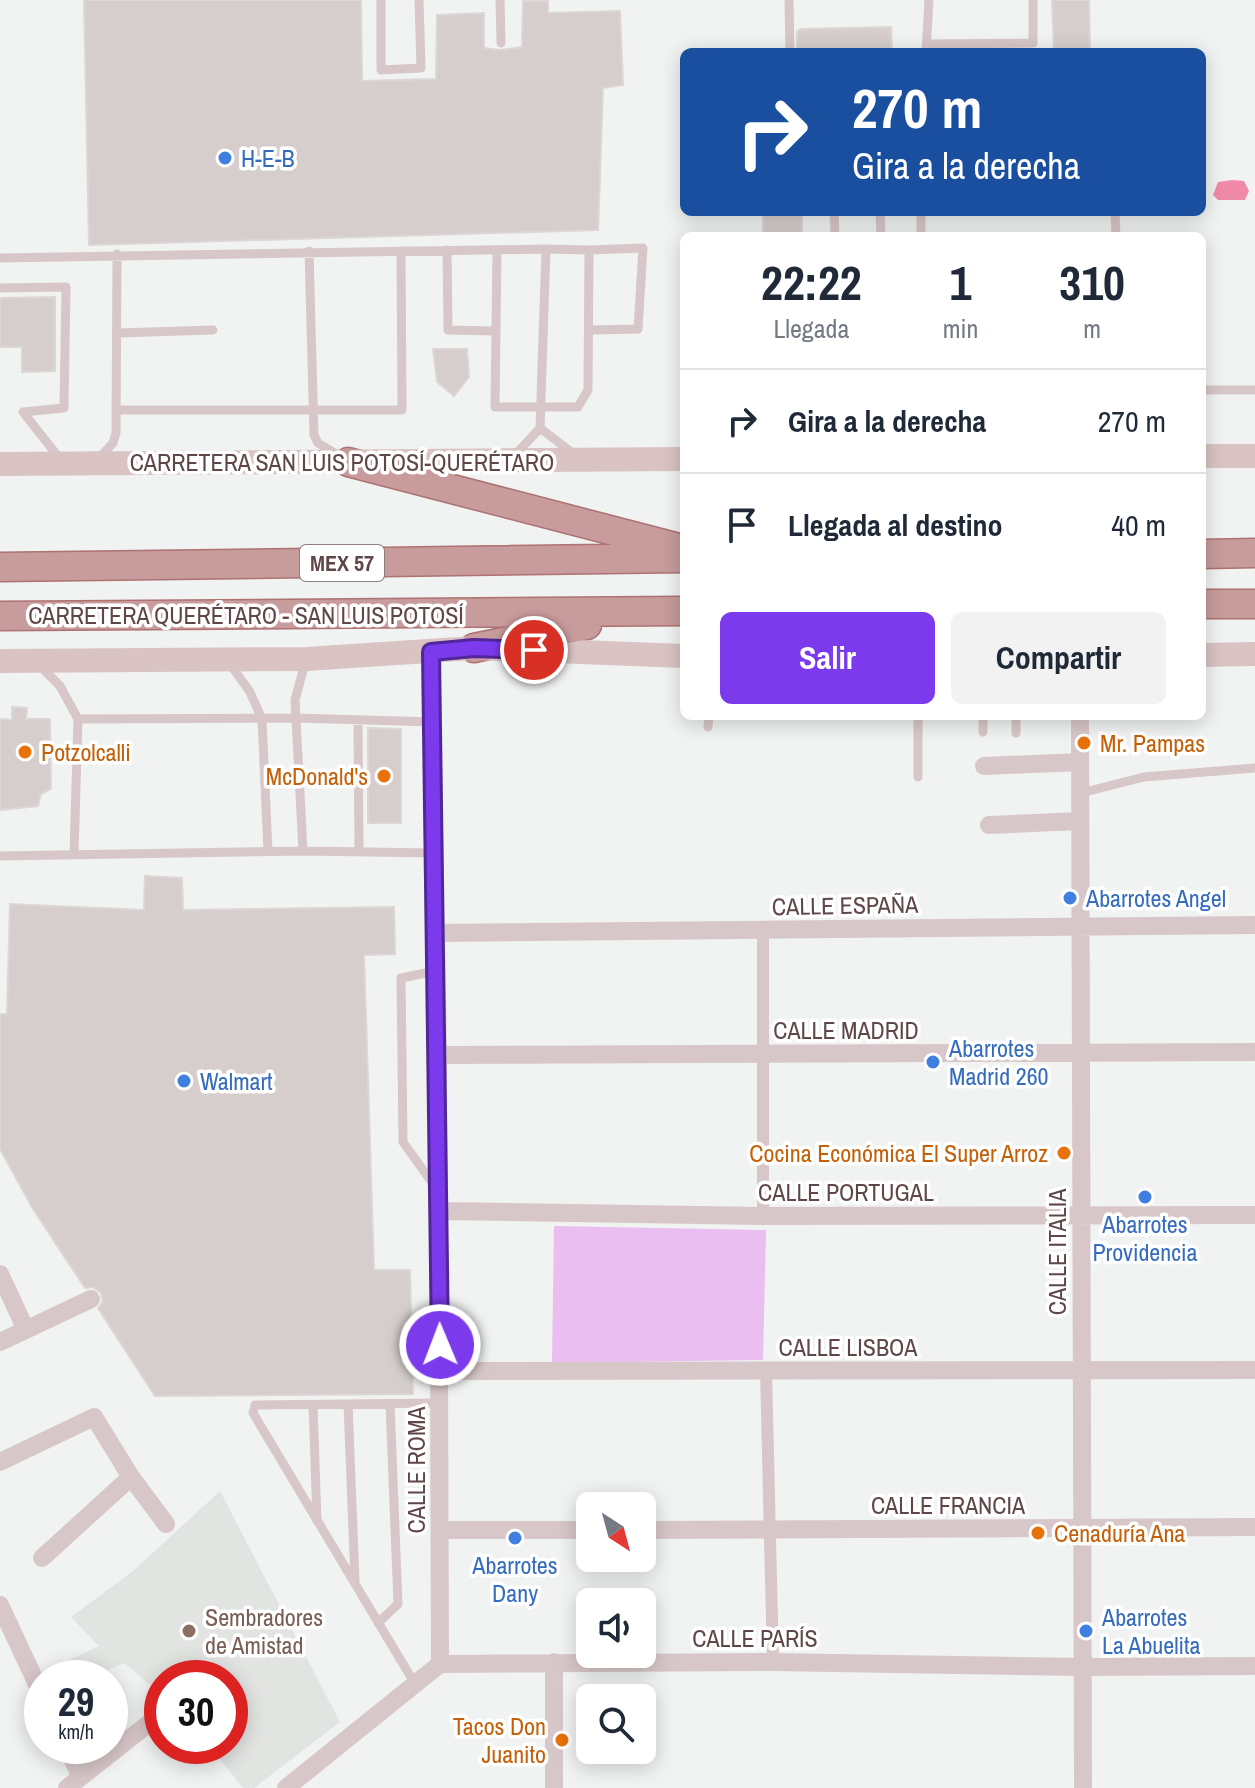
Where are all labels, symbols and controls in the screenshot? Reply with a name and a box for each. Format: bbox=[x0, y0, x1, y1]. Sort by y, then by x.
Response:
text: 270 m bbox=[852, 70, 982, 145]
icon: right bbox=[720, 80, 824, 184]
place label: H-E-B bbox=[241, 142, 295, 174]
text: Gira a la derecha bbox=[852, 142, 1080, 190]
marker: H-E-B bbox=[216, 149, 234, 167]
text: 22:22 bbox=[761, 250, 862, 315]
text: 1 bbox=[950, 250, 971, 315]
text: 310 bbox=[1059, 250, 1125, 315]
text: Llegada bbox=[773, 311, 849, 346]
text: min bbox=[943, 311, 978, 346]
text: m bbox=[1083, 311, 1101, 346]
icon: right bbox=[720, 399, 764, 443]
text: Gira a la derecha bbox=[788, 401, 986, 441]
text: 270 m bbox=[1098, 401, 1166, 441]
street label: CARRETERA SAN LUIS POTOSÍ-QUERÉTARO bbox=[130, 446, 554, 478]
icon: arrive bbox=[720, 503, 764, 547]
text: Llegada al destino bbox=[788, 505, 1003, 545]
text: 40 m bbox=[1111, 505, 1166, 545]
road number: MEX 57 bbox=[300, 545, 384, 581]
street label: CARRETERA QUERÉTARO - SAN LUIS POTOSÍ bbox=[28, 599, 464, 631]
button: Salir bbox=[720, 612, 935, 704]
button: Compartir bbox=[951, 612, 1166, 704]
pin bbox=[500, 616, 568, 684]
icon: arrive bbox=[512, 628, 556, 672]
place label: Mr. Pampas bbox=[1100, 727, 1205, 759]
marker: Mr. Pampas bbox=[1075, 734, 1093, 752]
place label: Potzolcalli bbox=[41, 736, 131, 768]
marker: Potzolcalli bbox=[16, 743, 34, 761]
place label: McDonald's bbox=[266, 760, 368, 792]
marker: McDonald's bbox=[375, 767, 393, 785]
place label: Abarrotes Angel bbox=[1085, 882, 1226, 914]
street label: CALLE ESPAÑA bbox=[772, 888, 919, 922]
marker: Abarrotes Angel bbox=[1061, 889, 1079, 907]
street label: CALLE MADRID bbox=[773, 1014, 919, 1046]
place label: Abarrotes Madrid 260 bbox=[948, 1032, 1049, 1092]
marker: Abarrotes Madrid 260 bbox=[924, 1053, 942, 1071]
place label: Walmart bbox=[200, 1065, 273, 1097]
marker: Walmart bbox=[175, 1072, 193, 1090]
place label: Cocina Económica El Super Arroz bbox=[749, 1137, 1048, 1169]
marker: Cocina Económica El Super Arroz bbox=[1055, 1144, 1073, 1162]
street label: CALLE PORTUGAL bbox=[758, 1176, 934, 1208]
street label: CALLE ITALIA bbox=[1041, 1188, 1073, 1315]
marker: Abarrotes Providencia bbox=[1136, 1188, 1154, 1206]
place label: Abarrotes Providencia bbox=[1092, 1208, 1198, 1268]
position arrow bbox=[398, 1303, 482, 1387]
street label: CALLE LISBOA bbox=[779, 1331, 918, 1363]
street label: CALLE ROMA bbox=[400, 1406, 432, 1533]
street label: CALLE FRANCIA bbox=[871, 1489, 1026, 1521]
north arrow bbox=[576, 1492, 656, 1572]
map controls bbox=[576, 1492, 656, 1764]
place label: Cenaduría Ana bbox=[1054, 1517, 1185, 1549]
marker: Cenaduría Ana bbox=[1029, 1524, 1047, 1542]
marker: Abarrotes Dany bbox=[506, 1529, 524, 1547]
place label: Abarrotes Dany bbox=[471, 1549, 558, 1609]
button: sound bbox=[576, 1588, 656, 1668]
place label: Sembradores de Amistad bbox=[205, 1601, 323, 1661]
place label: Abarrotes La Abuelita bbox=[1101, 1601, 1201, 1661]
marker: Sembradores de Amistad bbox=[180, 1622, 198, 1640]
street label: CALLE PARÍS bbox=[692, 1622, 818, 1654]
marker: Abarrotes La Abuelita bbox=[1077, 1622, 1095, 1640]
speed limit sign: 30 bbox=[144, 1660, 248, 1764]
text: 29 bbox=[58, 1675, 94, 1728]
button: search bbox=[576, 1684, 656, 1764]
place label: Tacos Don Juanito bbox=[453, 1710, 546, 1770]
text: km/h bbox=[58, 1718, 94, 1745]
marker: Tacos Don Juanito bbox=[553, 1731, 571, 1749]

